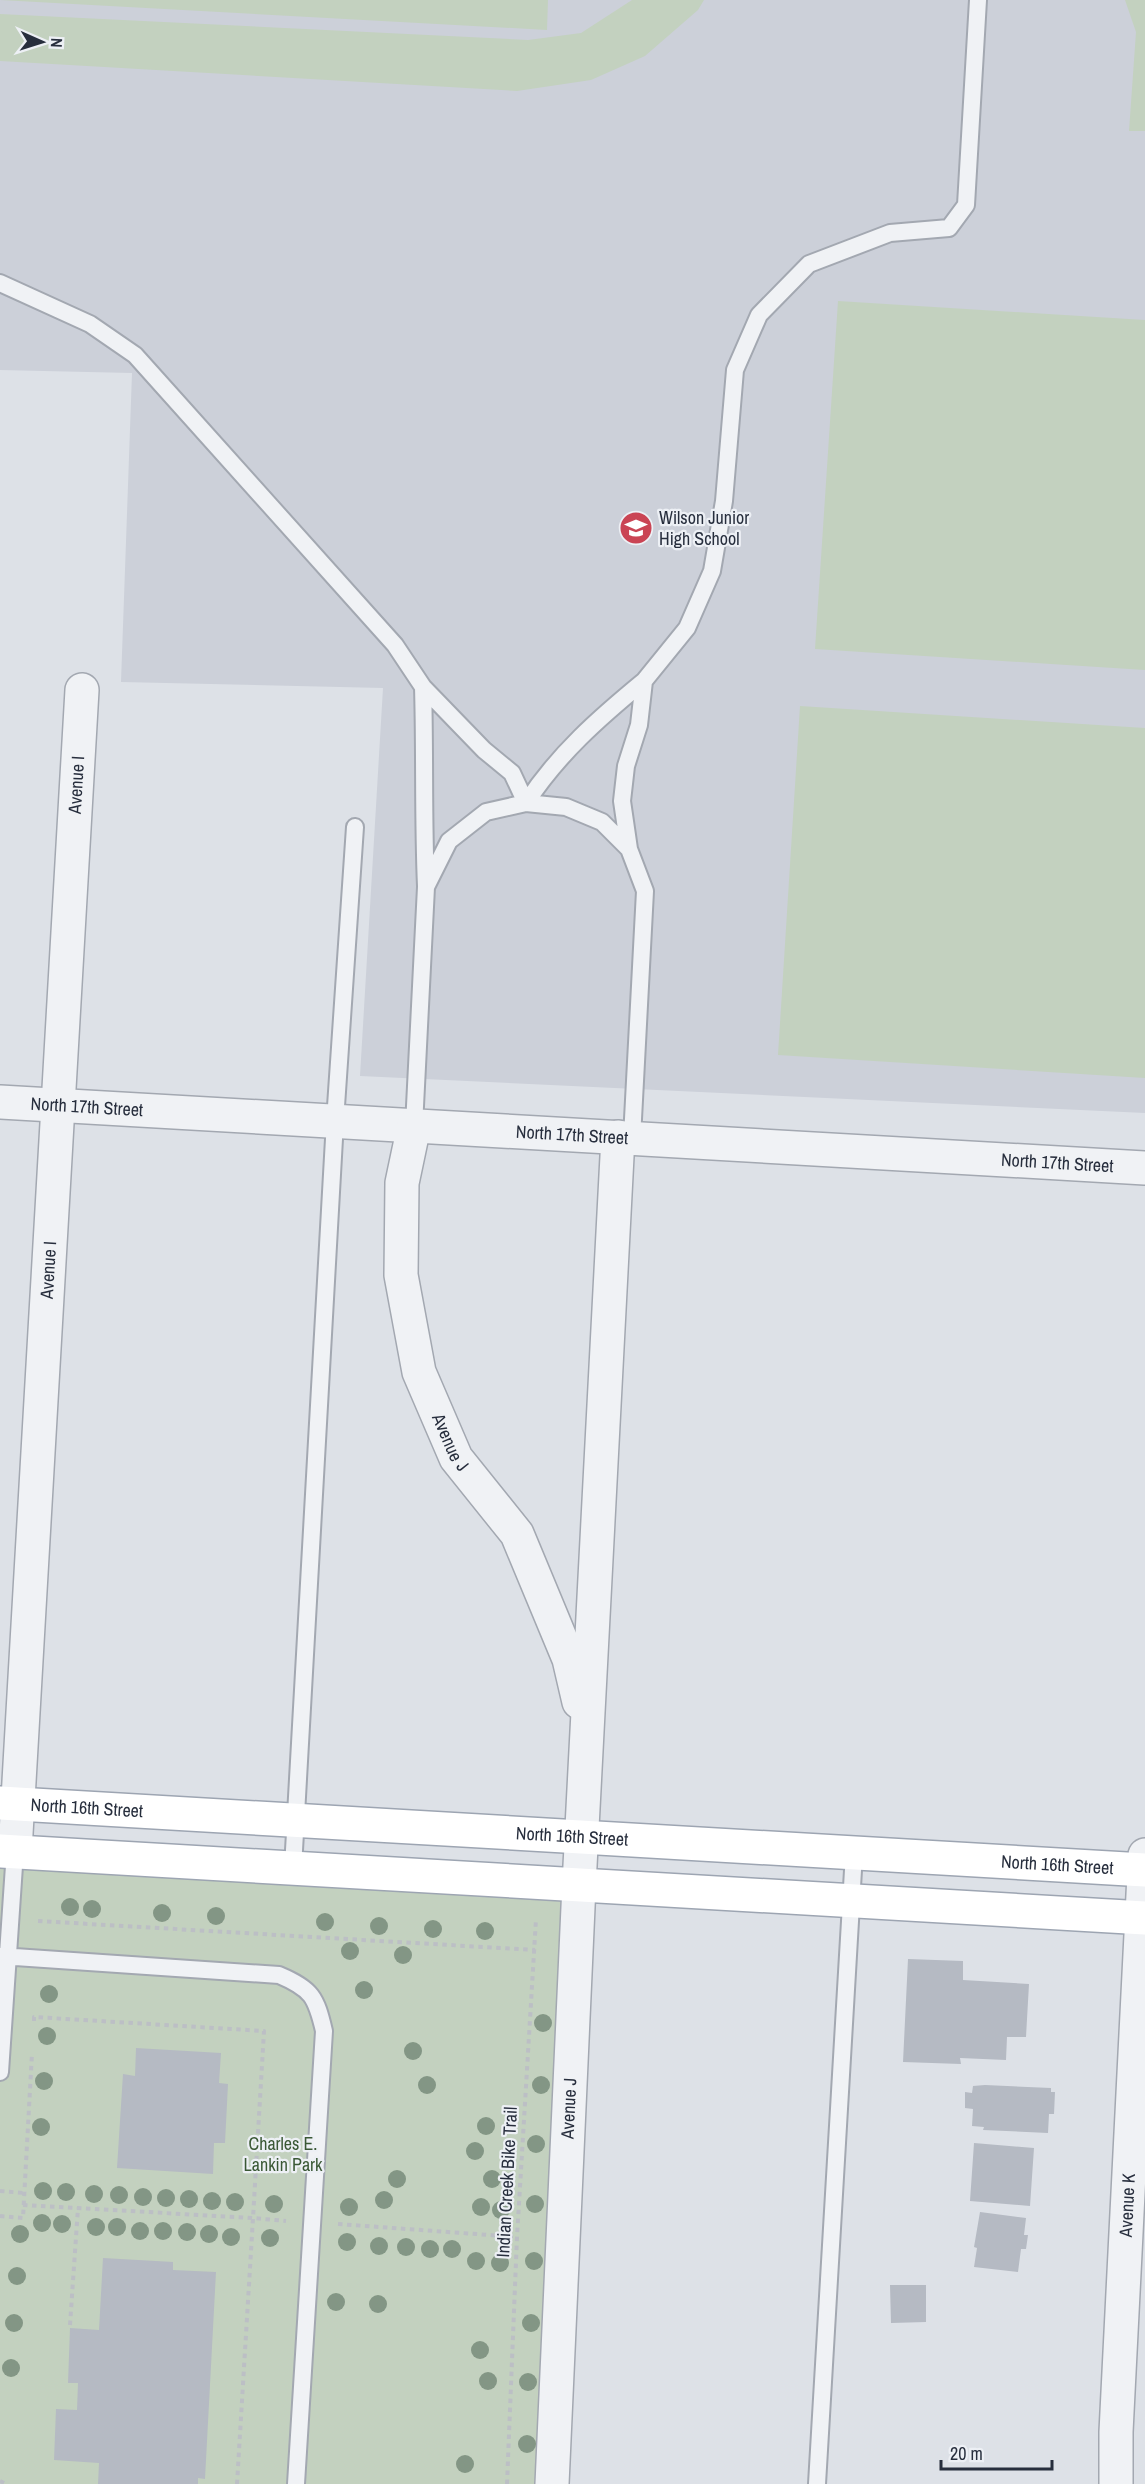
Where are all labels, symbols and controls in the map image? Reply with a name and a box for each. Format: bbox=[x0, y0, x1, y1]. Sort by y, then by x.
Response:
north arrow bbox=[12, 12, 72, 72]
text: N bbox=[46, 37, 68, 48]
place label: Wilson Junior High School bbox=[659, 505, 749, 551]
school or university icon: Wilson Junior High School bbox=[618, 510, 654, 546]
street label: Avenue I bbox=[62, 755, 90, 815]
street label: North 17th Street bbox=[30, 1091, 144, 1122]
street label: North 17th Street bbox=[515, 1119, 629, 1150]
street label: North 17th Street bbox=[1000, 1147, 1114, 1178]
street label: Avenue I bbox=[34, 1240, 62, 1301]
street label: Avenue J bbox=[426, 1409, 475, 1477]
street label: North 16th Street bbox=[30, 1792, 144, 1823]
street label: North 16th Street bbox=[515, 1820, 629, 1852]
street label: North 16th Street bbox=[1000, 1849, 1114, 1880]
street label: Avenue J bbox=[555, 2077, 582, 2141]
street label: Indian Creek Bike Trail bbox=[490, 2106, 523, 2258]
park label: Charles E. Lankin Park bbox=[244, 2131, 323, 2177]
street label: Avenue K bbox=[1113, 2173, 1141, 2239]
scale bar bbox=[941, 2433, 1052, 2471]
text: 20 m bbox=[950, 2441, 983, 2466]

